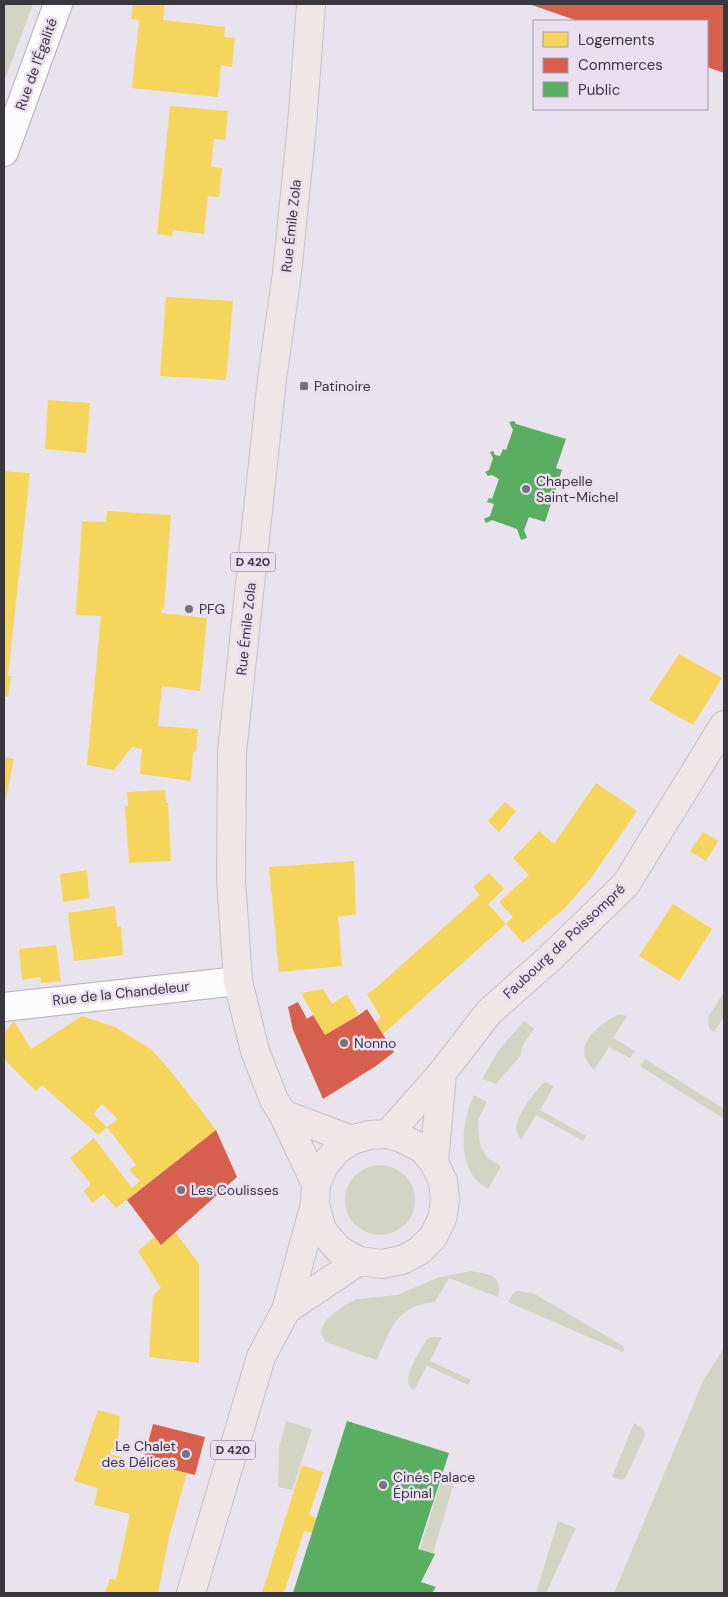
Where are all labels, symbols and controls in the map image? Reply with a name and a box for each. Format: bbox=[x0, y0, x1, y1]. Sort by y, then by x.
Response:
street label: Rue de l'Égalité bbox=[11, 15, 61, 113]
legend bbox=[533, 20, 708, 110]
text: Logements bbox=[578, 30, 655, 50]
text: Commerces bbox=[578, 55, 663, 75]
text: Public bbox=[578, 80, 620, 100]
street label: Rue Émile Zola bbox=[277, 179, 305, 273]
place label: Patinoire bbox=[314, 377, 371, 395]
marker: Patinoire bbox=[298, 380, 310, 392]
place label: Chapelle Saint-Michel bbox=[536, 472, 618, 506]
marker: Chapelle Saint-Michel bbox=[520, 483, 532, 495]
road number: D 420 bbox=[230, 552, 276, 572]
street label: Rue Émile Zola bbox=[232, 582, 260, 676]
place label: PFG bbox=[199, 600, 225, 618]
marker: PFG bbox=[183, 603, 195, 615]
street label: Faubourg de Poissompré bbox=[499, 880, 629, 1002]
street label: Rue de la Chandeleur bbox=[52, 977, 190, 1009]
place label: Nonno bbox=[354, 1034, 396, 1052]
marker: Nonno bbox=[338, 1037, 350, 1049]
place label: Les Coulisses bbox=[191, 1181, 279, 1199]
marker: Les Coulisses bbox=[175, 1184, 187, 1196]
place label: Le Chalet des Délices bbox=[101, 1437, 176, 1471]
road number: D 420 bbox=[210, 1440, 256, 1460]
marker: Le Chalet des Délices bbox=[180, 1448, 192, 1460]
place label: Cinés Palace Épinal bbox=[393, 1468, 475, 1502]
marker: Cinés Palace Épinal bbox=[377, 1479, 389, 1491]

